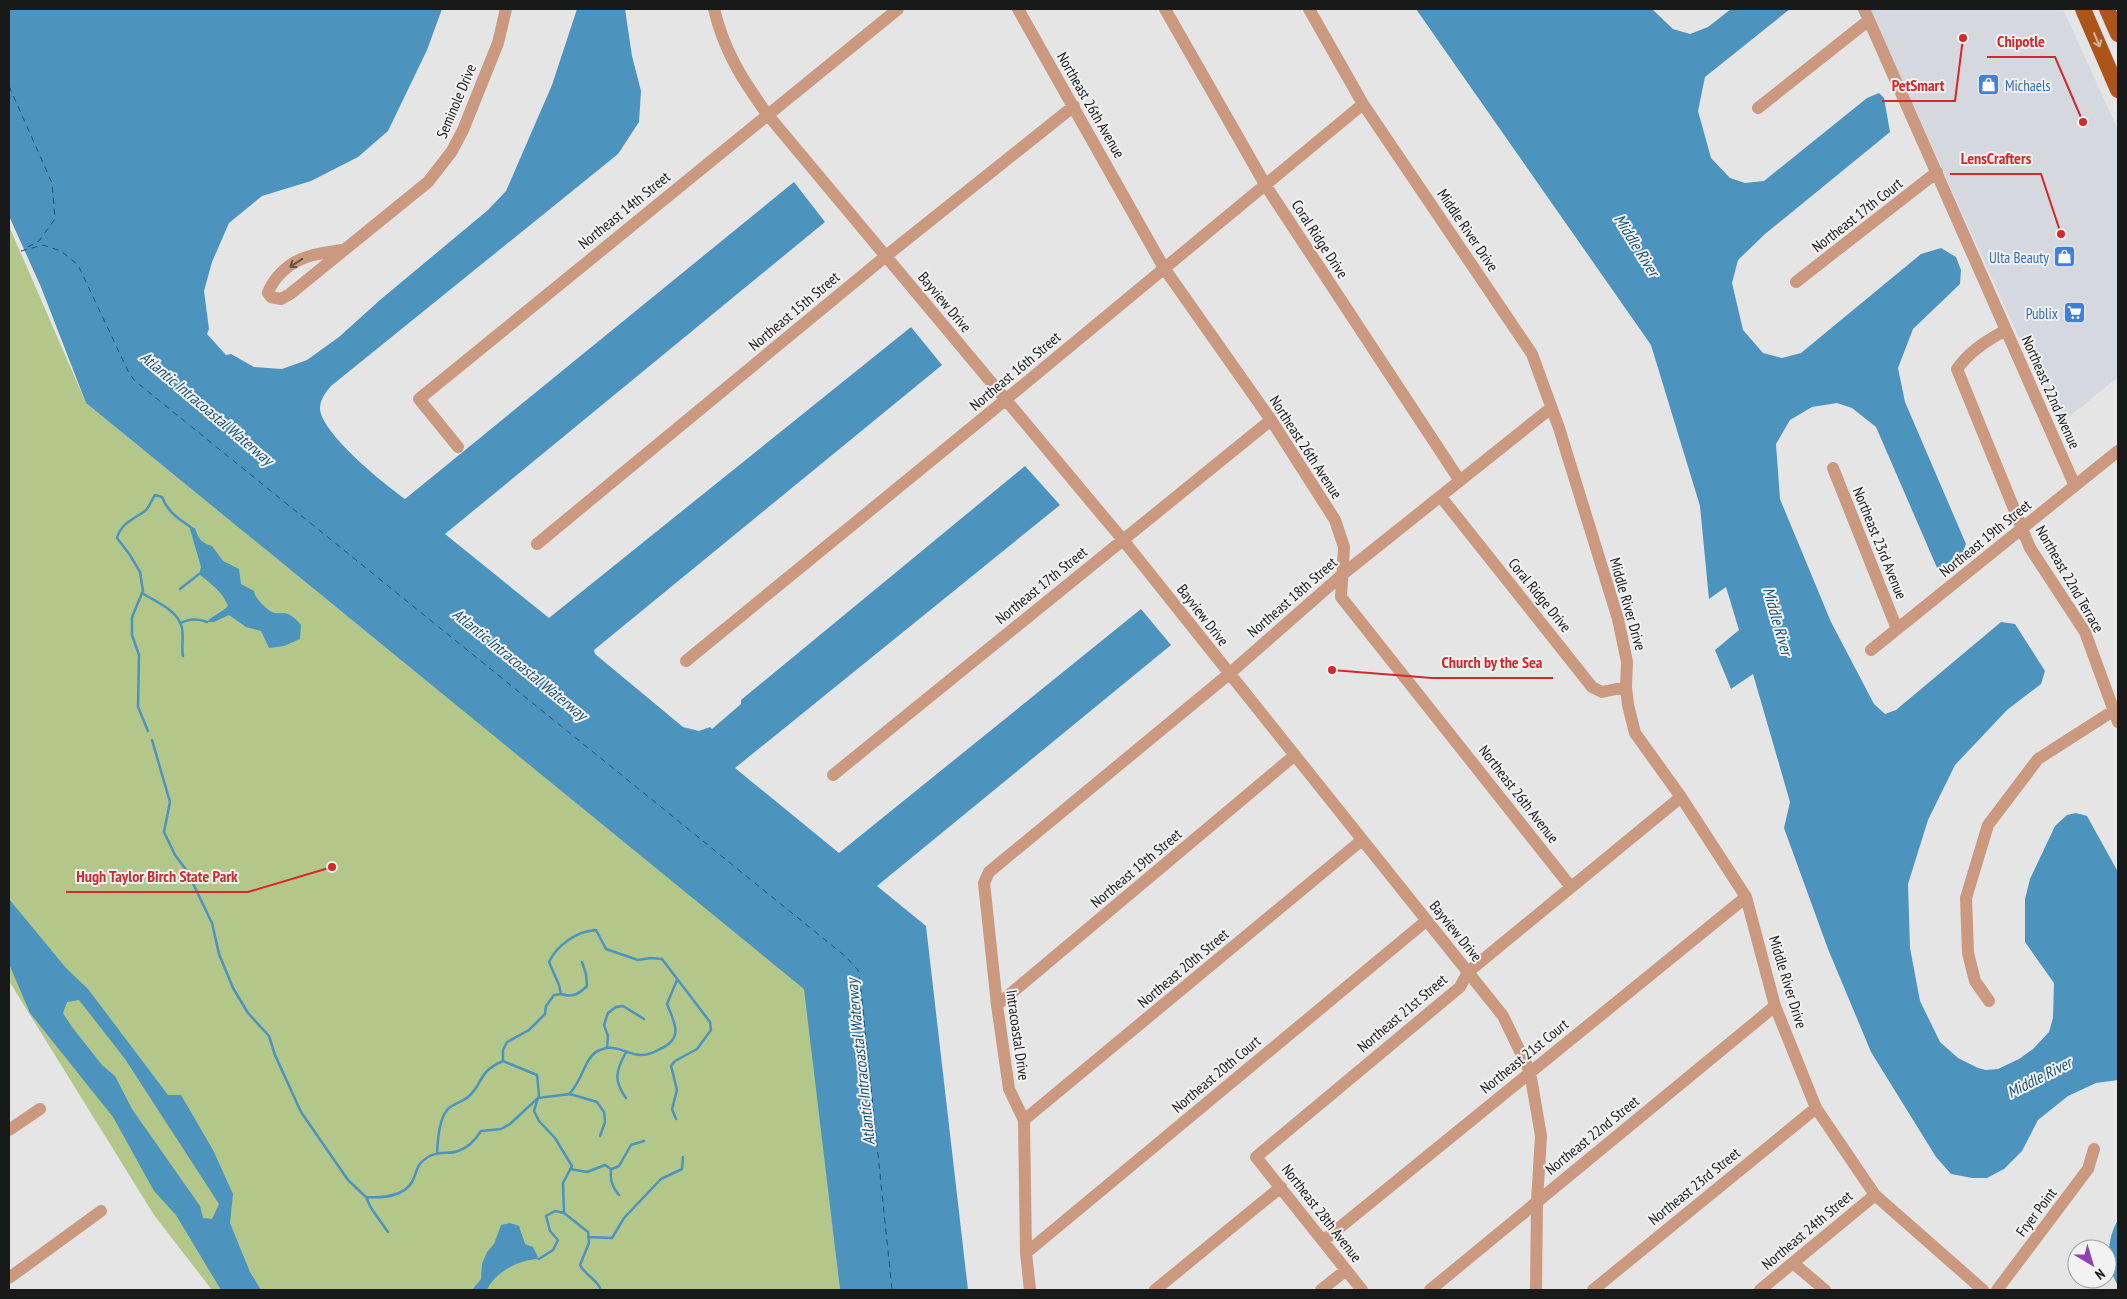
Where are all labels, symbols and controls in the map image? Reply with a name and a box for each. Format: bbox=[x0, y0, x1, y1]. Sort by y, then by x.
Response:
callout: Chipotle bbox=[1987, 26, 2055, 57]
text: Chipotle bbox=[1997, 31, 2045, 51]
one-way arrow bbox=[2092, 32, 2102, 47]
street label: Northeast 26th Avenue bbox=[1053, 49, 1129, 161]
street label: Seminole Drive bbox=[432, 61, 480, 141]
callout: PetSmart bbox=[1882, 70, 1955, 101]
shop icon: Michaels bbox=[1977, 73, 2001, 97]
text: PetSmart bbox=[1892, 75, 1945, 95]
place label: Michaels bbox=[2005, 76, 2051, 95]
callout: LensCrafters bbox=[1950, 143, 2041, 174]
text: LensCrafters bbox=[1961, 148, 2032, 168]
street label: Northeast 14th Street bbox=[574, 167, 674, 253]
street label: Northeast 17th Court bbox=[1808, 174, 1906, 256]
street label: Middle River Drive bbox=[1433, 185, 1503, 275]
street label: Coral Ridge Drive bbox=[1288, 196, 1352, 282]
water label: Middle River bbox=[1610, 210, 1665, 282]
shop icon: Ulta Beauty bbox=[2053, 245, 2077, 269]
place label: Ulta Beauty bbox=[1989, 248, 2049, 267]
one-way arrow bbox=[289, 257, 303, 268]
street label: Northeast 15th Street bbox=[745, 267, 843, 355]
street label: Bayview Drive bbox=[914, 268, 976, 336]
supermarket icon: Publix bbox=[2062, 301, 2086, 325]
place label: Publix bbox=[2026, 304, 2058, 323]
street label: Northeast 16th Street bbox=[966, 327, 1064, 415]
street label: Northeast 22nd Avenue bbox=[2018, 333, 2084, 451]
water label: Atlantic Intracoastal Waterway bbox=[137, 347, 279, 471]
street label: Northeast 26th Avenue bbox=[1266, 392, 1346, 502]
street label: Northeast 23rd Avenue bbox=[1849, 484, 1911, 602]
street label: Northeast 19th Street bbox=[1935, 495, 2035, 581]
street label: Northeast 22nd Terrace bbox=[2032, 522, 2108, 636]
street label: Northeast 17th Street bbox=[991, 542, 1091, 628]
street label: Northeast 18th Street bbox=[1243, 553, 1341, 641]
street label: Coral Ridge Drive bbox=[1504, 554, 1576, 636]
street label: Middle River Drive bbox=[1606, 555, 1650, 653]
street label: Bayview Drive bbox=[1173, 580, 1233, 650]
water label: Middle River bbox=[1759, 585, 1798, 660]
water label: Atlantic Intracoastal Waterway bbox=[449, 604, 593, 726]
callout: Church by the Sea bbox=[1432, 647, 1553, 678]
text: Church by the Sea bbox=[1442, 652, 1543, 672]
street label: Northeast 26th Avenue bbox=[1475, 741, 1563, 847]
street label: Northeast 19th Street bbox=[1087, 824, 1185, 912]
callout: Hugh Taylor Birch State Park bbox=[66, 861, 248, 892]
text: Hugh Taylor Birch State Park bbox=[76, 866, 238, 886]
street label: Bayview Drive bbox=[1426, 897, 1486, 965]
street label: Northeast 20th Street bbox=[1134, 924, 1232, 1012]
street label: Middle River Drive bbox=[1765, 933, 1811, 1031]
street label: Northeast 21st Street bbox=[1353, 970, 1451, 1056]
water label: Atlantic Intracoastal Waterway bbox=[841, 976, 879, 1146]
street label: Intracoastal Drive bbox=[1002, 989, 1034, 1081]
street label: Northeast 21st Court bbox=[1476, 1015, 1572, 1097]
street label: Northeast 20th Court bbox=[1168, 1031, 1264, 1117]
water label: Middle River bbox=[2003, 1051, 2077, 1102]
street label: Northeast 22nd Street bbox=[1541, 1091, 1643, 1179]
street label: Northeast 23rd Street bbox=[1644, 1143, 1744, 1229]
street label: Northeast 28th Avenue bbox=[1278, 1160, 1366, 1266]
street label: Fryer Point bbox=[2011, 1184, 2061, 1240]
street label: Northeast 24th Street bbox=[1758, 1186, 1856, 1274]
north arrow bbox=[2067, 1239, 2117, 1289]
text: N bbox=[2091, 1265, 2109, 1284]

